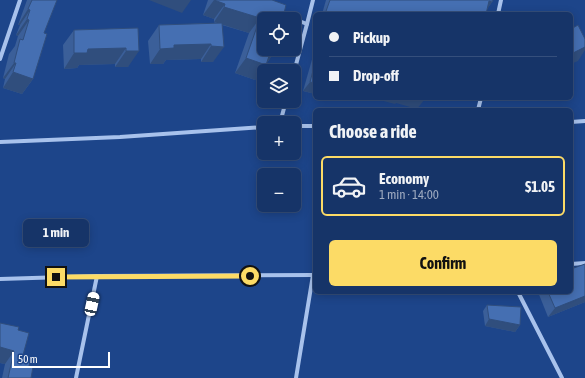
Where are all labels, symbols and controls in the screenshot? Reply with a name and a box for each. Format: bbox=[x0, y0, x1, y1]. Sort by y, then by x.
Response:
map controls bbox=[257, 12, 301, 212]
button: locate bbox=[257, 12, 301, 56]
text: Pickup bbox=[353, 29, 390, 46]
button: layers bbox=[257, 64, 301, 108]
text: Drop-off bbox=[353, 67, 399, 84]
button: + bbox=[257, 116, 301, 160]
text: Choose a ride bbox=[329, 121, 417, 142]
button: − bbox=[257, 168, 301, 212]
icon: car bbox=[331, 168, 367, 204]
text: Economy bbox=[379, 170, 429, 187]
text: $1.05 bbox=[525, 178, 555, 195]
text: 1 min · 14:00 bbox=[379, 187, 439, 202]
callout: 1 min bbox=[23, 219, 89, 247]
text: 1 min bbox=[43, 225, 69, 240]
button: Confirm bbox=[329, 240, 557, 286]
route start bbox=[241, 267, 259, 285]
route end bbox=[47, 268, 65, 286]
car bbox=[84, 291, 100, 317]
scale bar bbox=[12, 350, 110, 369]
text: 50 m bbox=[18, 353, 38, 365]

